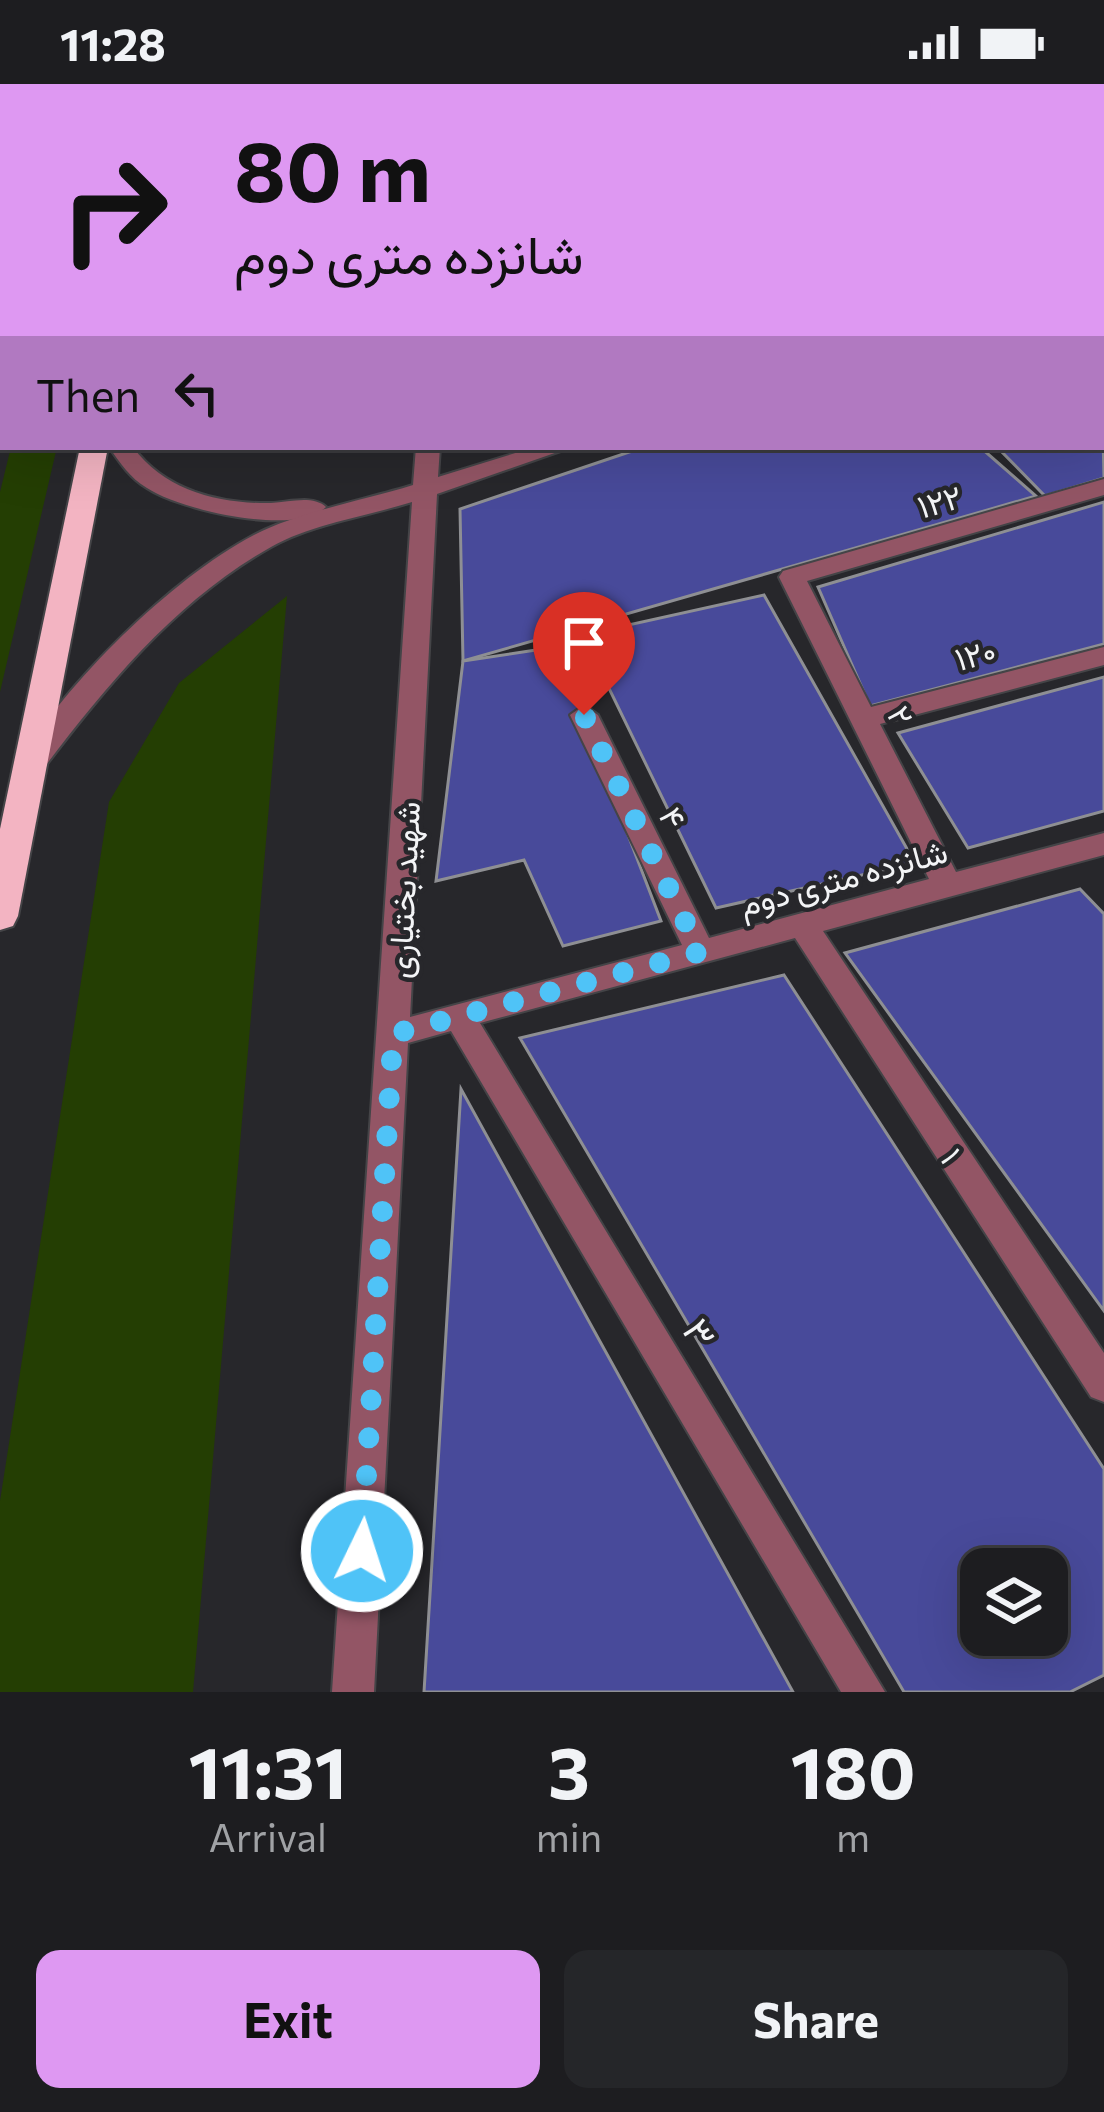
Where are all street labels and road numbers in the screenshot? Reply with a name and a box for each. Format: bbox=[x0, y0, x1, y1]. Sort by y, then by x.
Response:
street label: ۱۲۲ bbox=[912, 474, 966, 526]
street label: ۱۲۰ bbox=[950, 628, 1000, 678]
street label: ۲ bbox=[880, 698, 924, 732]
street label: شهید بختیاری bbox=[377, 800, 429, 980]
street label: ۴ bbox=[651, 800, 697, 834]
street label: شانزده متری دوم bbox=[735, 829, 952, 926]
street label: ۱ bbox=[933, 1140, 973, 1170]
street label: ۳ bbox=[674, 1309, 728, 1355]

